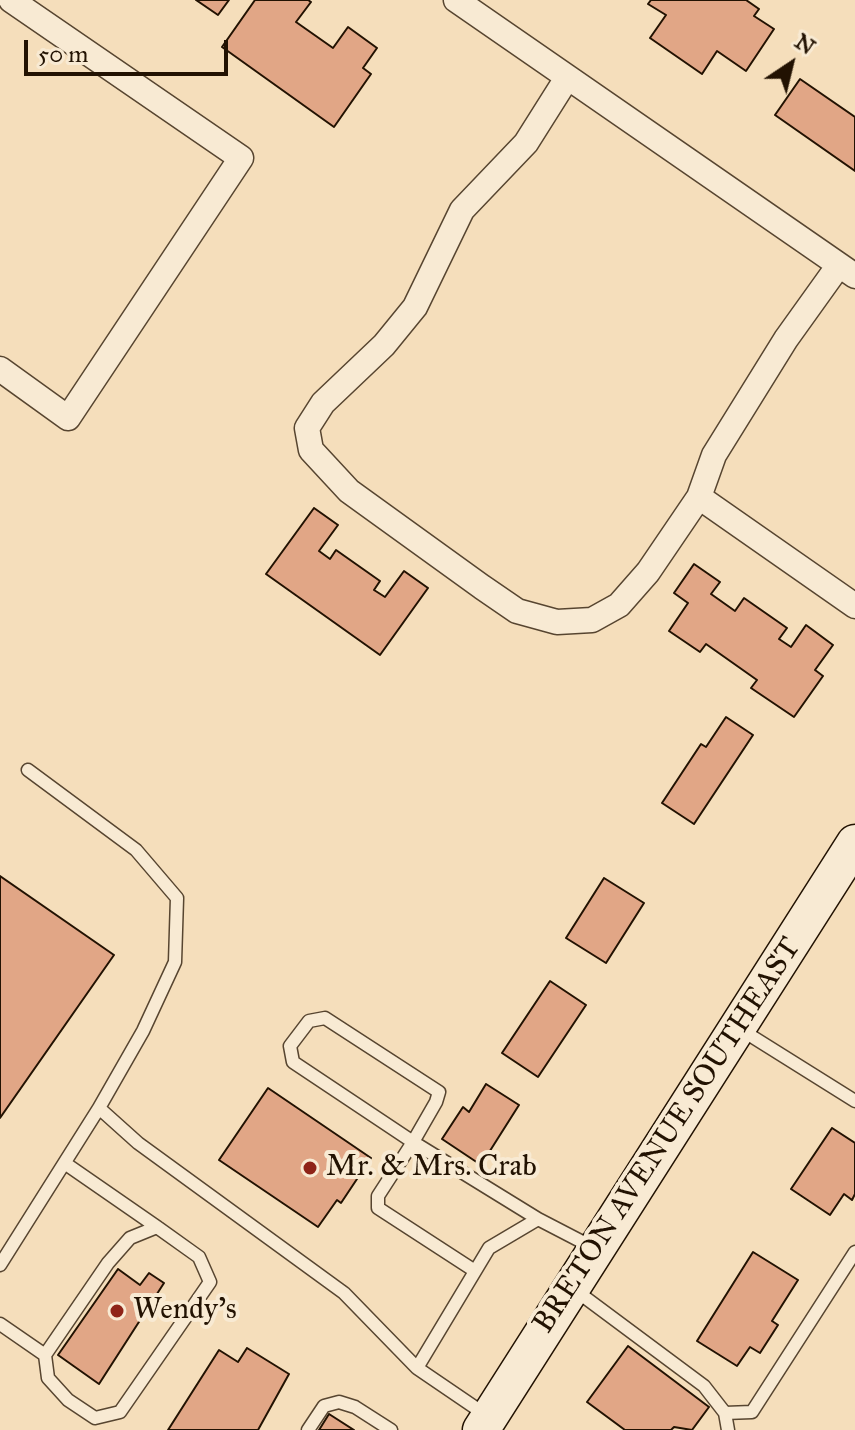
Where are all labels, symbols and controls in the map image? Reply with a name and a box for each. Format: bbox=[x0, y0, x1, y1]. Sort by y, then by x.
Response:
scale bar bbox=[28, 24, 232, 74]
north arrow bbox=[751, 24, 831, 104]
text: N bbox=[790, 28, 820, 60]
text: 50 m bbox=[38, 39, 88, 69]
street label: BRETON AVENUE SOUTHEAST bbox=[527, 932, 809, 1340]
place label: Mr. & Mrs. Crab bbox=[326, 1150, 537, 1186]
marker: Mr. & Mrs. Crab bbox=[301, 1159, 319, 1177]
place label: Wendy's bbox=[133, 1293, 237, 1329]
marker: Wendy's bbox=[108, 1302, 126, 1320]

